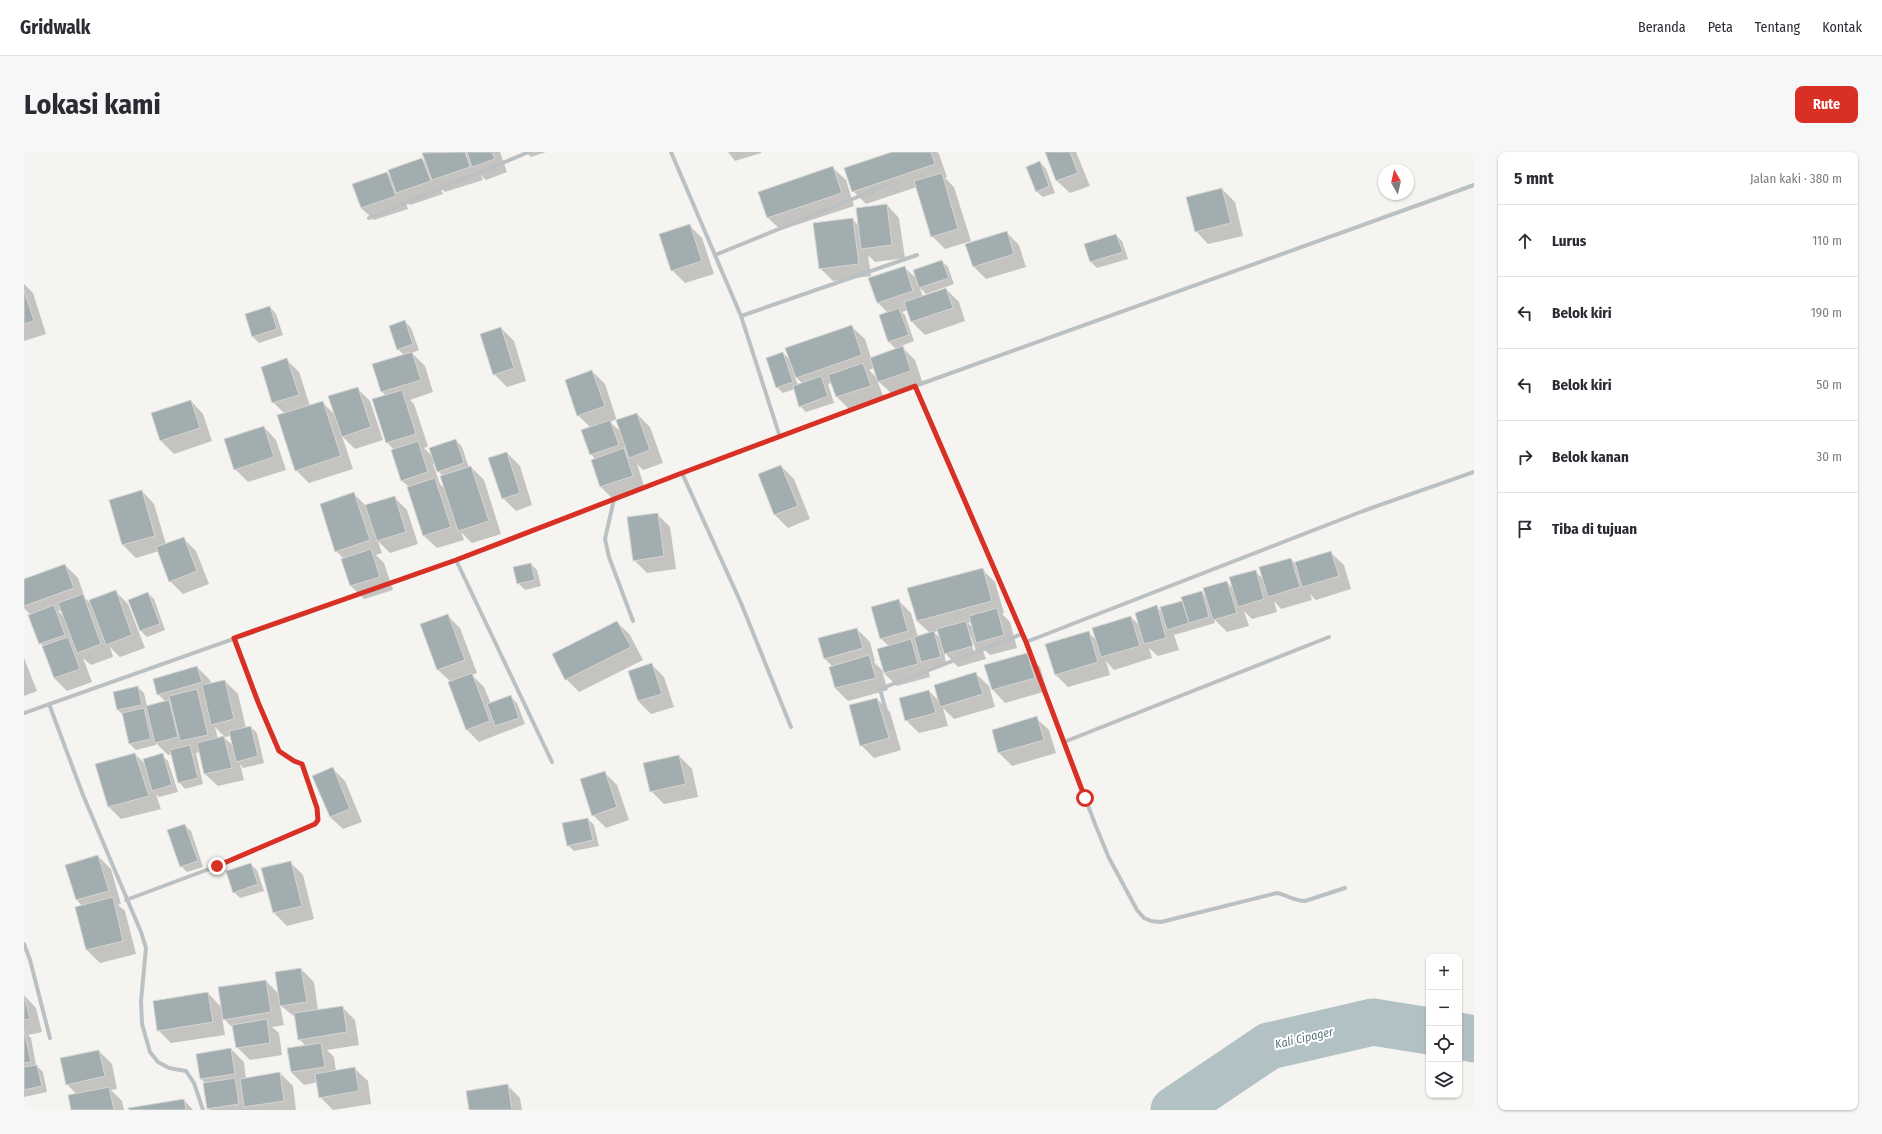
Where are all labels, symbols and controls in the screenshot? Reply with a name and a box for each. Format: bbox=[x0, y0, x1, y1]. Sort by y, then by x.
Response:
text: Gridwalk bbox=[20, 16, 90, 39]
text: Beranda bbox=[1638, 19, 1686, 36]
text: Peta bbox=[1708, 19, 1733, 36]
text: Tentang bbox=[1755, 19, 1800, 36]
text: Kontak bbox=[1822, 19, 1862, 36]
button: Rute bbox=[1795, 86, 1858, 123]
text: Lokasi kami bbox=[24, 88, 161, 121]
north arrow bbox=[1378, 164, 1414, 200]
text: 5 mnt bbox=[1514, 168, 1554, 189]
text: Jalan kaki · 380 m bbox=[1750, 171, 1842, 186]
icon: ahead bbox=[1514, 230, 1536, 252]
text: Lurus bbox=[1552, 232, 1586, 250]
text: 110 m bbox=[1812, 233, 1842, 248]
icon: left bbox=[1514, 302, 1536, 324]
text: Belok kiri bbox=[1552, 304, 1612, 322]
text: 190 m bbox=[1811, 305, 1842, 320]
icon: left bbox=[1514, 374, 1536, 396]
text: Belok kiri bbox=[1552, 376, 1612, 394]
text: 50 m bbox=[1816, 377, 1842, 392]
icon: right bbox=[1514, 446, 1536, 468]
text: Belok kanan bbox=[1552, 448, 1629, 466]
text: 30 m bbox=[1816, 449, 1842, 464]
icon: arrive bbox=[1514, 518, 1536, 540]
text: Tiba di tujuan bbox=[1552, 520, 1637, 538]
route start bbox=[1076, 789, 1094, 807]
route end bbox=[208, 857, 226, 875]
map controls bbox=[1426, 954, 1462, 1098]
button: + bbox=[1426, 954, 1462, 990]
button: − bbox=[1426, 990, 1462, 1026]
water label: Kali Cipager bbox=[1274, 1024, 1335, 1051]
button: locate bbox=[1426, 1026, 1462, 1062]
button: layers bbox=[1426, 1062, 1462, 1098]

